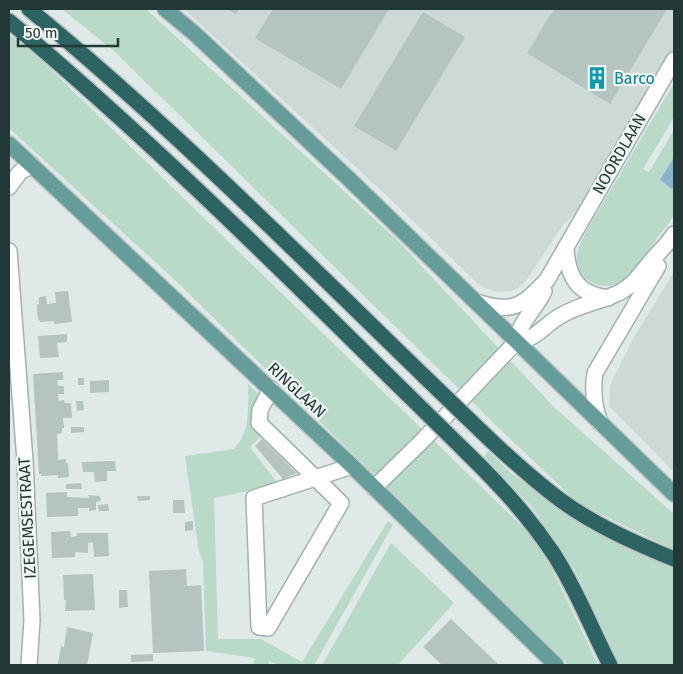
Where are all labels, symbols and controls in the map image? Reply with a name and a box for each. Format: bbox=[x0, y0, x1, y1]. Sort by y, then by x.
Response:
scale bar bbox=[18, 15, 118, 47]
text: 50 m bbox=[25, 24, 58, 42]
building icon: Barco bbox=[584, 65, 610, 91]
place label: Barco bbox=[614, 69, 655, 88]
street label: NOORDLAAN bbox=[588, 110, 650, 198]
street label: RINGLAAN bbox=[264, 358, 330, 422]
street label: IZEGEMSESTRAAT bbox=[14, 456, 40, 579]

